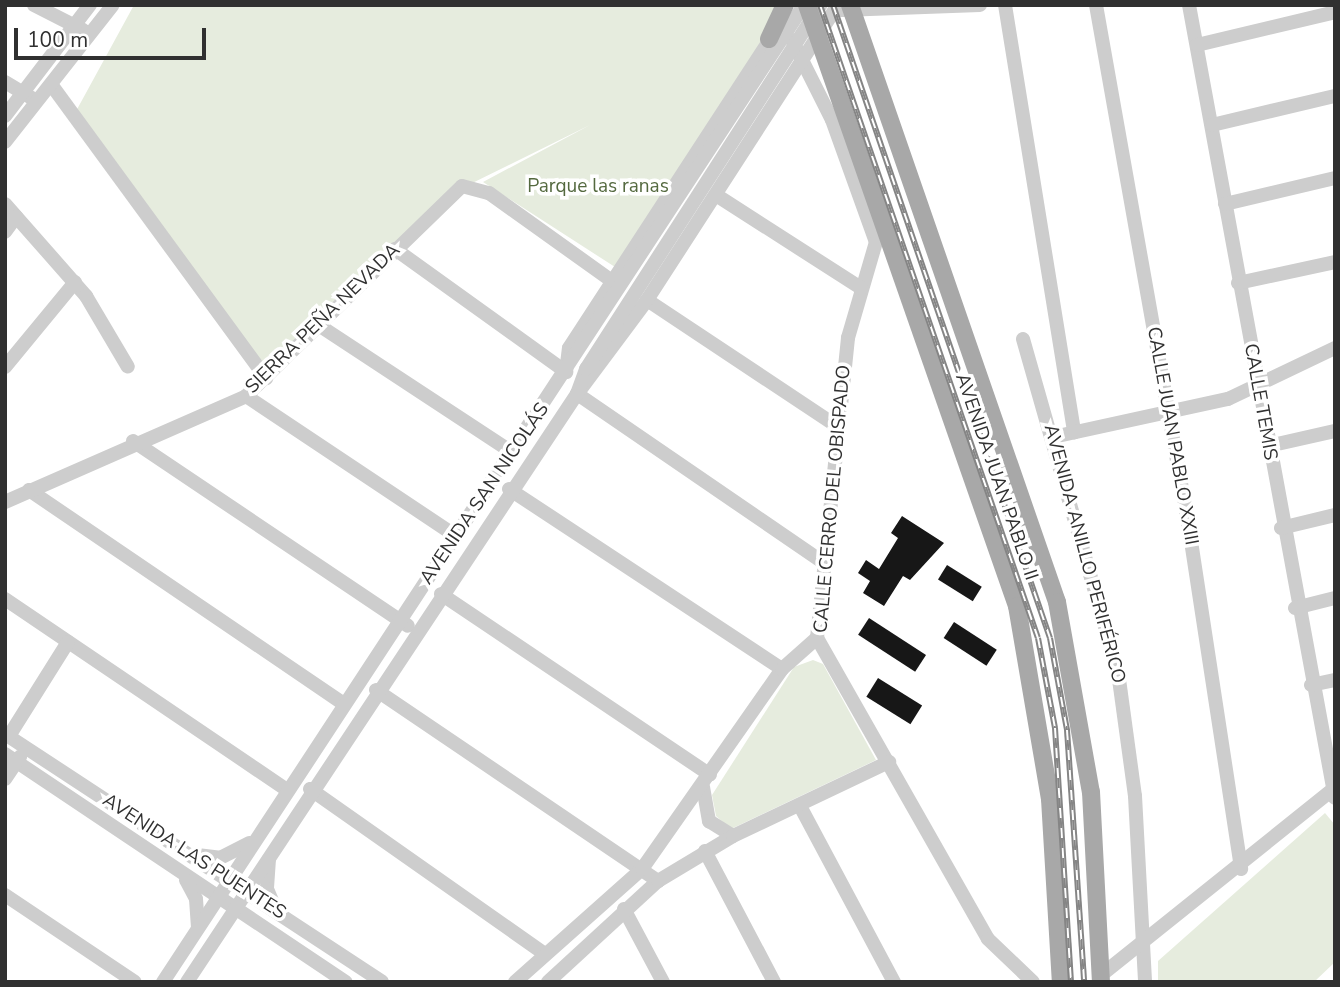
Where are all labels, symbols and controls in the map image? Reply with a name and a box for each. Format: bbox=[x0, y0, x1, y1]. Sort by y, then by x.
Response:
scale bar bbox=[18, 14, 210, 58]
text: 100 m bbox=[27, 26, 88, 54]
park label: Parque las ranas bbox=[527, 176, 669, 198]
street label: SIERRA PEÑA NEVADA bbox=[241, 239, 405, 399]
street label: CALLE JUAN PABLO XXIII bbox=[1142, 325, 1202, 547]
street label: CALLE TEMIS bbox=[1239, 342, 1281, 462]
street label: CALLE CERRO DEL OBISPADO bbox=[810, 364, 856, 634]
street label: AVENIDA JUAN PABLO II bbox=[950, 371, 1042, 583]
street label: AVENIDA SAN NICOLÁS bbox=[416, 399, 554, 589]
street label: AVENIDA ANILLO PERIFÉRICO bbox=[1038, 422, 1130, 686]
street label: AVENIDA LAS PUENTES bbox=[98, 789, 290, 925]

